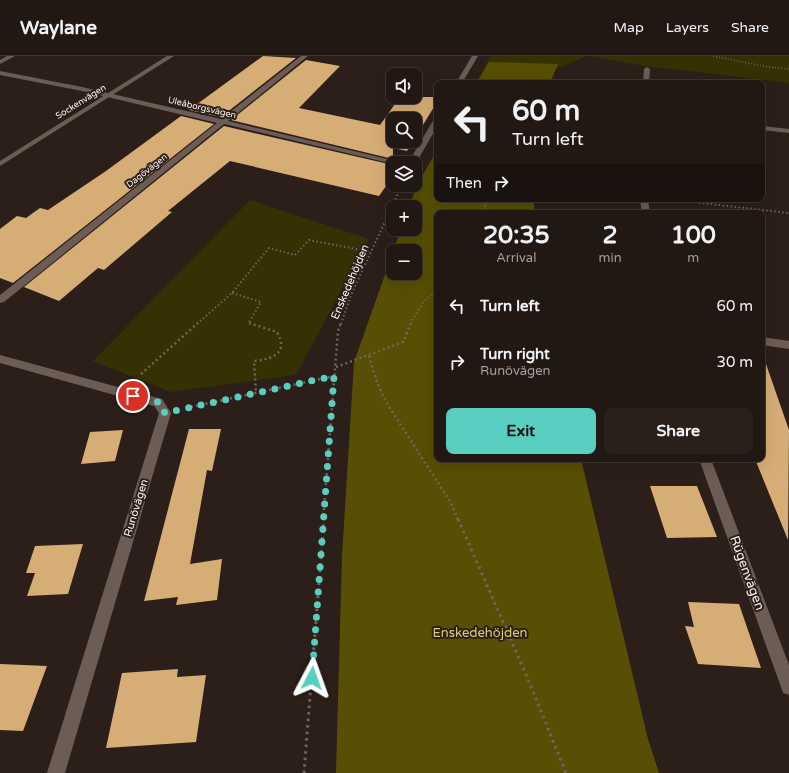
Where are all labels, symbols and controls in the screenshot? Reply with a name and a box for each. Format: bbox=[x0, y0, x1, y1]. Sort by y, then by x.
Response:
text: Waylane bbox=[20, 17, 97, 39]
text: Map bbox=[614, 19, 644, 36]
text: Layers bbox=[666, 19, 709, 36]
text: Share bbox=[731, 19, 769, 36]
map controls bbox=[386, 68, 422, 280]
button: sound bbox=[386, 68, 422, 104]
street label: Sockenvägen bbox=[54, 82, 108, 122]
text: 60 m bbox=[512, 94, 580, 128]
street label: Uleåborgsvägen bbox=[167, 95, 237, 121]
icon: left bbox=[446, 96, 498, 148]
button: search bbox=[386, 112, 422, 148]
text: Turn left bbox=[512, 128, 584, 150]
street label: Dagövägen bbox=[124, 152, 170, 190]
button: layers bbox=[386, 156, 422, 192]
icon: right bbox=[490, 172, 512, 194]
text: Then bbox=[446, 174, 482, 192]
button: + bbox=[386, 200, 422, 236]
text: 20:35 bbox=[483, 221, 550, 250]
text: 2 bbox=[603, 221, 618, 250]
text: 100 bbox=[671, 221, 716, 250]
street label: Enskedehöjden bbox=[328, 243, 372, 321]
button: − bbox=[386, 244, 422, 280]
text: Arrival bbox=[496, 250, 536, 266]
text: min bbox=[599, 250, 622, 266]
text: m bbox=[687, 250, 699, 266]
icon: left bbox=[446, 295, 468, 317]
text: Turn left bbox=[480, 297, 540, 315]
text: 60 m bbox=[716, 297, 753, 315]
text: Turn right bbox=[480, 345, 550, 363]
icon: right bbox=[446, 351, 468, 373]
text: 30 m bbox=[716, 353, 753, 371]
text: Runövägen bbox=[480, 363, 551, 379]
pin bbox=[116, 379, 150, 413]
icon: arrive bbox=[122, 385, 144, 407]
button: Exit bbox=[446, 408, 596, 454]
button: Share bbox=[604, 408, 753, 454]
street label: Runövägen bbox=[121, 478, 151, 538]
street label: Rügenvägen bbox=[726, 534, 768, 612]
park label: Enskedehöjden bbox=[433, 625, 527, 641]
position arrow bbox=[291, 657, 333, 699]

